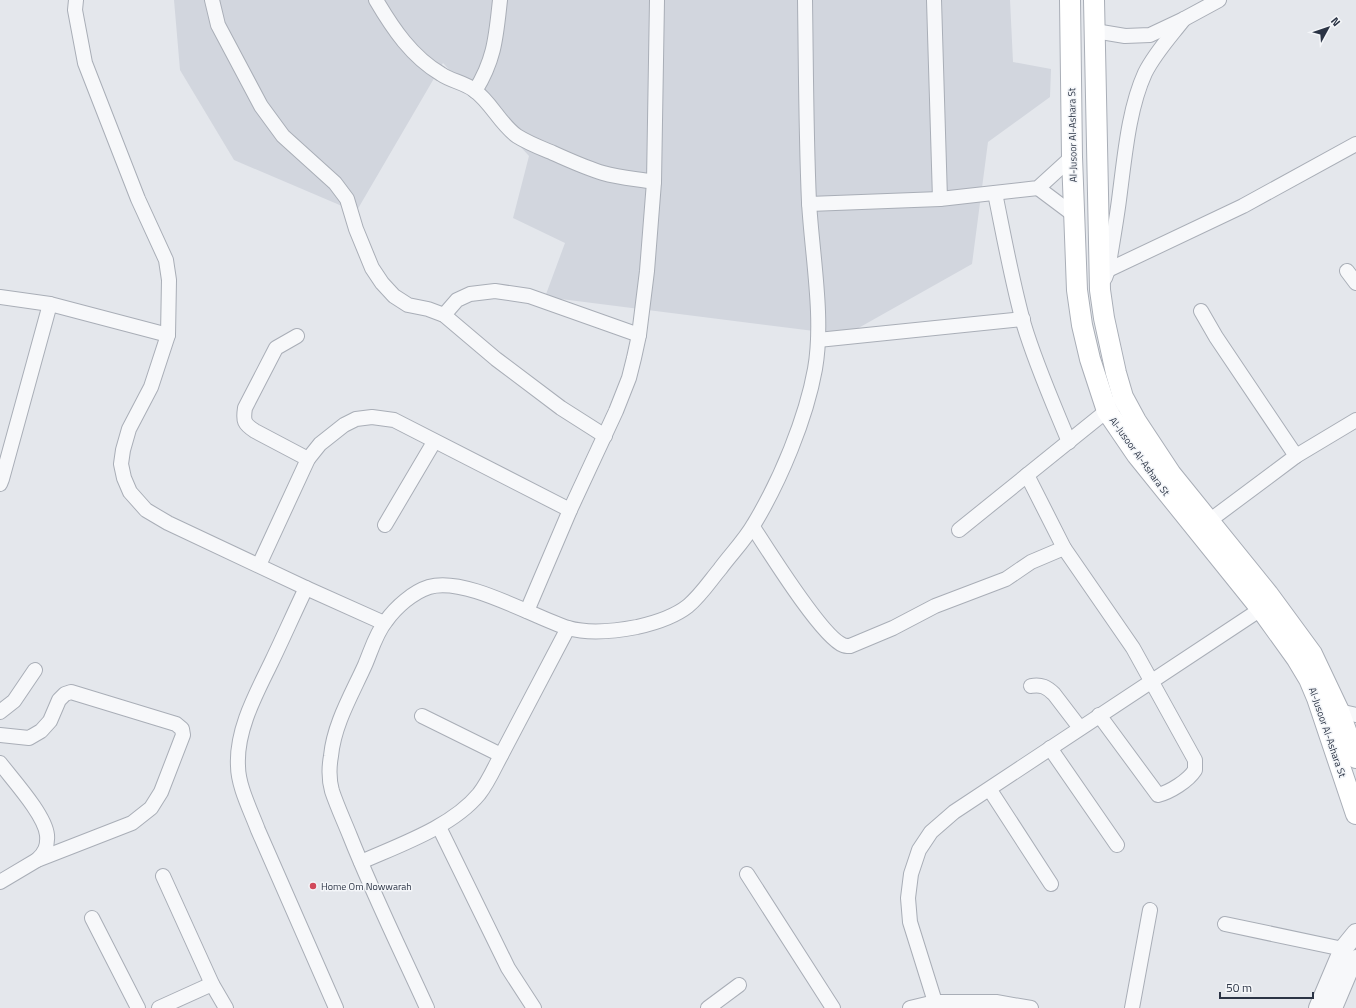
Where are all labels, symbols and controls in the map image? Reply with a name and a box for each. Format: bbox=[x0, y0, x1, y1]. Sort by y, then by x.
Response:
north arrow bbox=[1308, 8, 1348, 48]
text: N bbox=[1327, 14, 1344, 30]
street label: Al-Jusoor Al-Ashara St bbox=[1064, 87, 1081, 182]
street label: Al-Jusoor Al-Ashara St bbox=[1106, 414, 1174, 499]
street label: Al-Jusoor Al-Ashara St bbox=[1305, 685, 1350, 780]
place label: Home Om Nowwarah bbox=[321, 879, 412, 894]
marker: Home Om Nowwarah bbox=[308, 881, 318, 891]
scale bar bbox=[1220, 974, 1313, 1000]
text: 50 m bbox=[1226, 978, 1252, 997]

